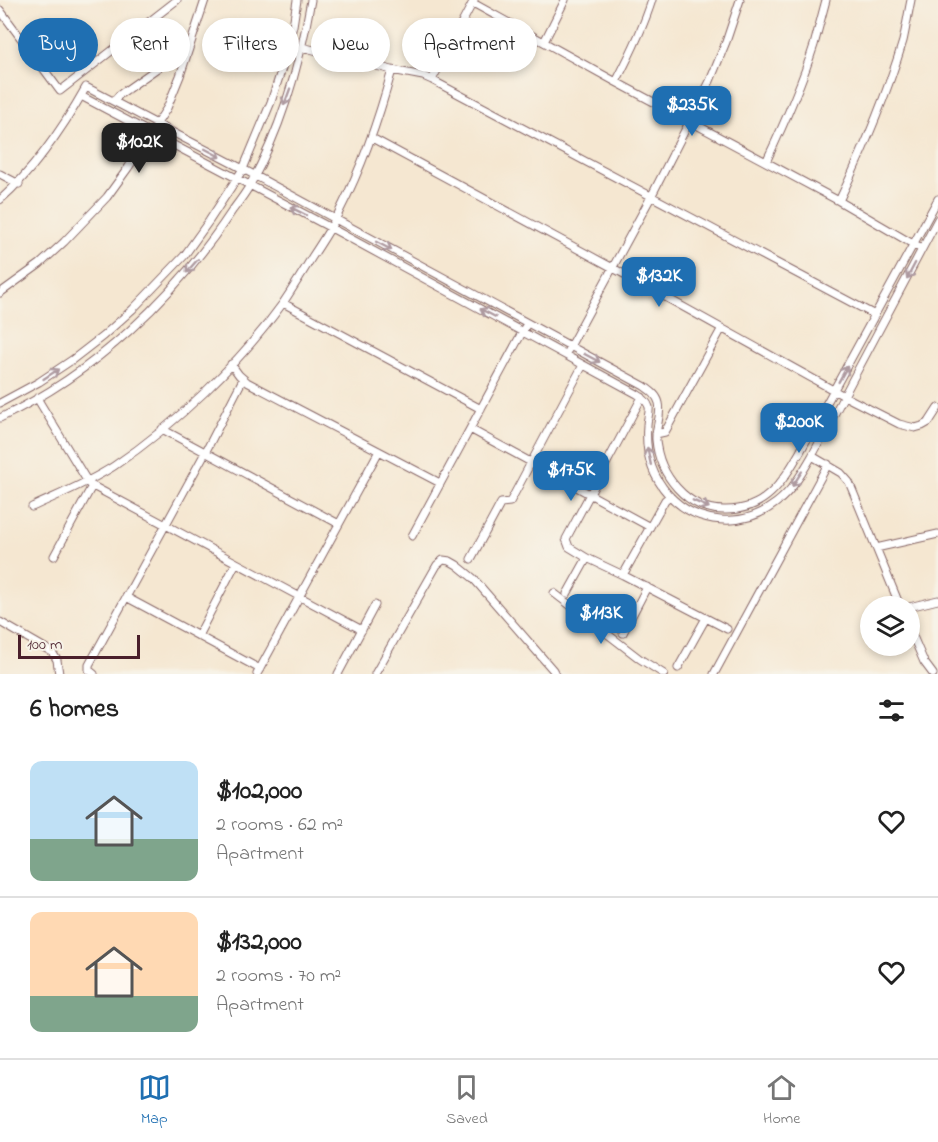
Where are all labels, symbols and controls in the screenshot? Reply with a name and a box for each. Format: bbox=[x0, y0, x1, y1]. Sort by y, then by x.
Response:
chip: Buy bbox=[18, 18, 98, 72]
chip: Rent bbox=[110, 18, 190, 72]
chip: Filters bbox=[202, 18, 299, 72]
chip: New bbox=[311, 18, 390, 72]
chip: Apartment bbox=[402, 18, 537, 72]
pin: $235K bbox=[650, 86, 734, 137]
one-way arrow bbox=[281, 87, 292, 106]
text: $235K bbox=[666, 91, 718, 120]
pin: $102K bbox=[97, 123, 181, 174]
text: $102K bbox=[116, 128, 162, 157]
one-way arrow bbox=[203, 148, 221, 159]
one-way arrow bbox=[290, 205, 307, 217]
one-way arrow bbox=[375, 240, 392, 252]
pin: $132K bbox=[617, 257, 701, 308]
one-way arrow bbox=[185, 258, 199, 273]
text: $132K bbox=[636, 262, 682, 291]
one-way arrow bbox=[905, 262, 917, 279]
one-way arrow bbox=[480, 307, 498, 318]
one-way arrow bbox=[583, 353, 601, 364]
one-way arrow bbox=[837, 366, 849, 383]
one-way arrow bbox=[42, 368, 59, 380]
pin: $200K bbox=[757, 403, 841, 454]
text: $200K bbox=[774, 408, 824, 437]
one-way arrow bbox=[643, 447, 655, 466]
pin: $175K bbox=[529, 451, 613, 502]
text: $175K bbox=[547, 456, 595, 485]
one-way arrow bbox=[791, 470, 803, 487]
one-way arrow bbox=[691, 499, 709, 510]
pin: $113K bbox=[559, 594, 643, 645]
map controls bbox=[860, 596, 920, 656]
button: layers bbox=[860, 596, 920, 656]
text: $113K bbox=[580, 599, 622, 628]
scale bar bbox=[18, 632, 140, 660]
text: 100 m bbox=[27, 633, 62, 657]
text: 6 homes bbox=[30, 691, 119, 729]
icon: filters bbox=[875, 694, 908, 727]
text: $102,000 bbox=[216, 773, 302, 811]
icon: home bbox=[78, 785, 150, 857]
icon: heart bbox=[875, 805, 908, 838]
text: 2 rooms · 62 m² bbox=[216, 811, 343, 840]
text: Apartment bbox=[216, 840, 304, 869]
text: $132,000 bbox=[216, 924, 302, 962]
icon: home bbox=[78, 936, 150, 1008]
icon: heart bbox=[875, 956, 908, 989]
text: 2 rooms · 70 m² bbox=[216, 962, 341, 991]
text: Apartment bbox=[216, 991, 304, 1020]
tab: Map bbox=[138, 1071, 171, 1131]
tab: Saved bbox=[446, 1071, 488, 1131]
tab: Home bbox=[763, 1071, 800, 1131]

